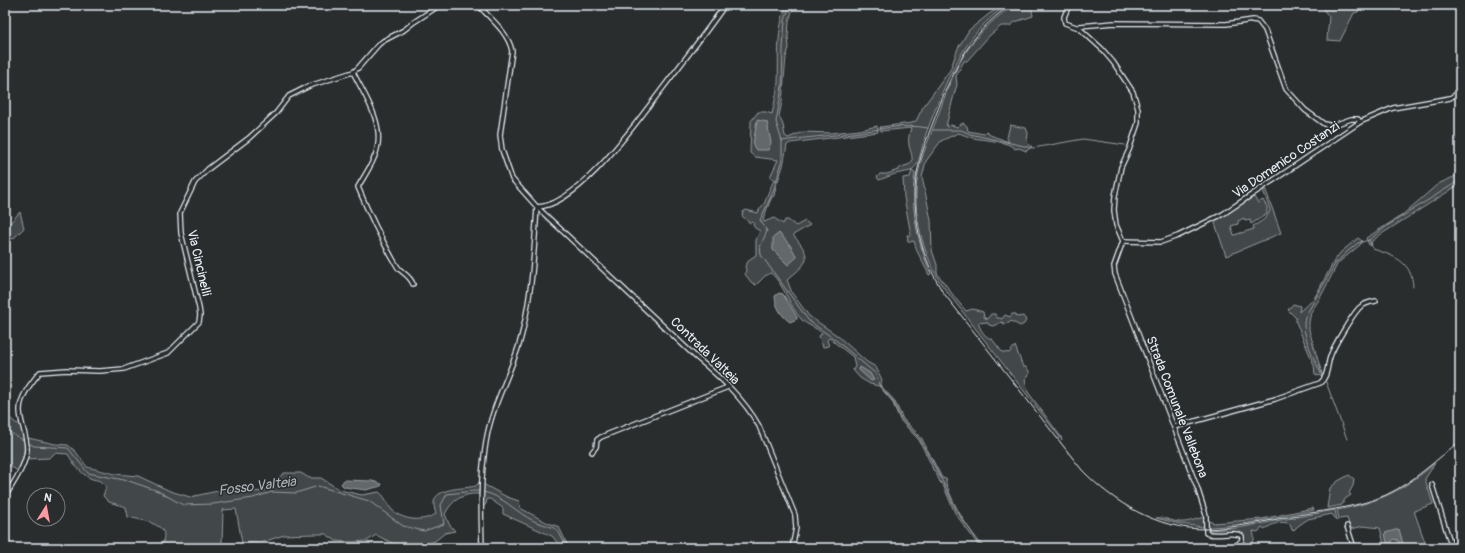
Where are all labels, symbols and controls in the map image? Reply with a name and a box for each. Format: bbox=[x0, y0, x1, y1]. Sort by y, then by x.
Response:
street label: Via Domenico Costanzi bbox=[1229, 118, 1343, 202]
street label: Via Cincinelli bbox=[184, 228, 214, 298]
street label: Contrada Valteia bbox=[667, 314, 743, 388]
street label: Strada Comunale Vallebona bbox=[1143, 334, 1211, 480]
water label: Fosso Valteia bbox=[217, 473, 298, 499]
north arrow bbox=[26, 487, 66, 527]
text: N bbox=[43, 491, 53, 505]

